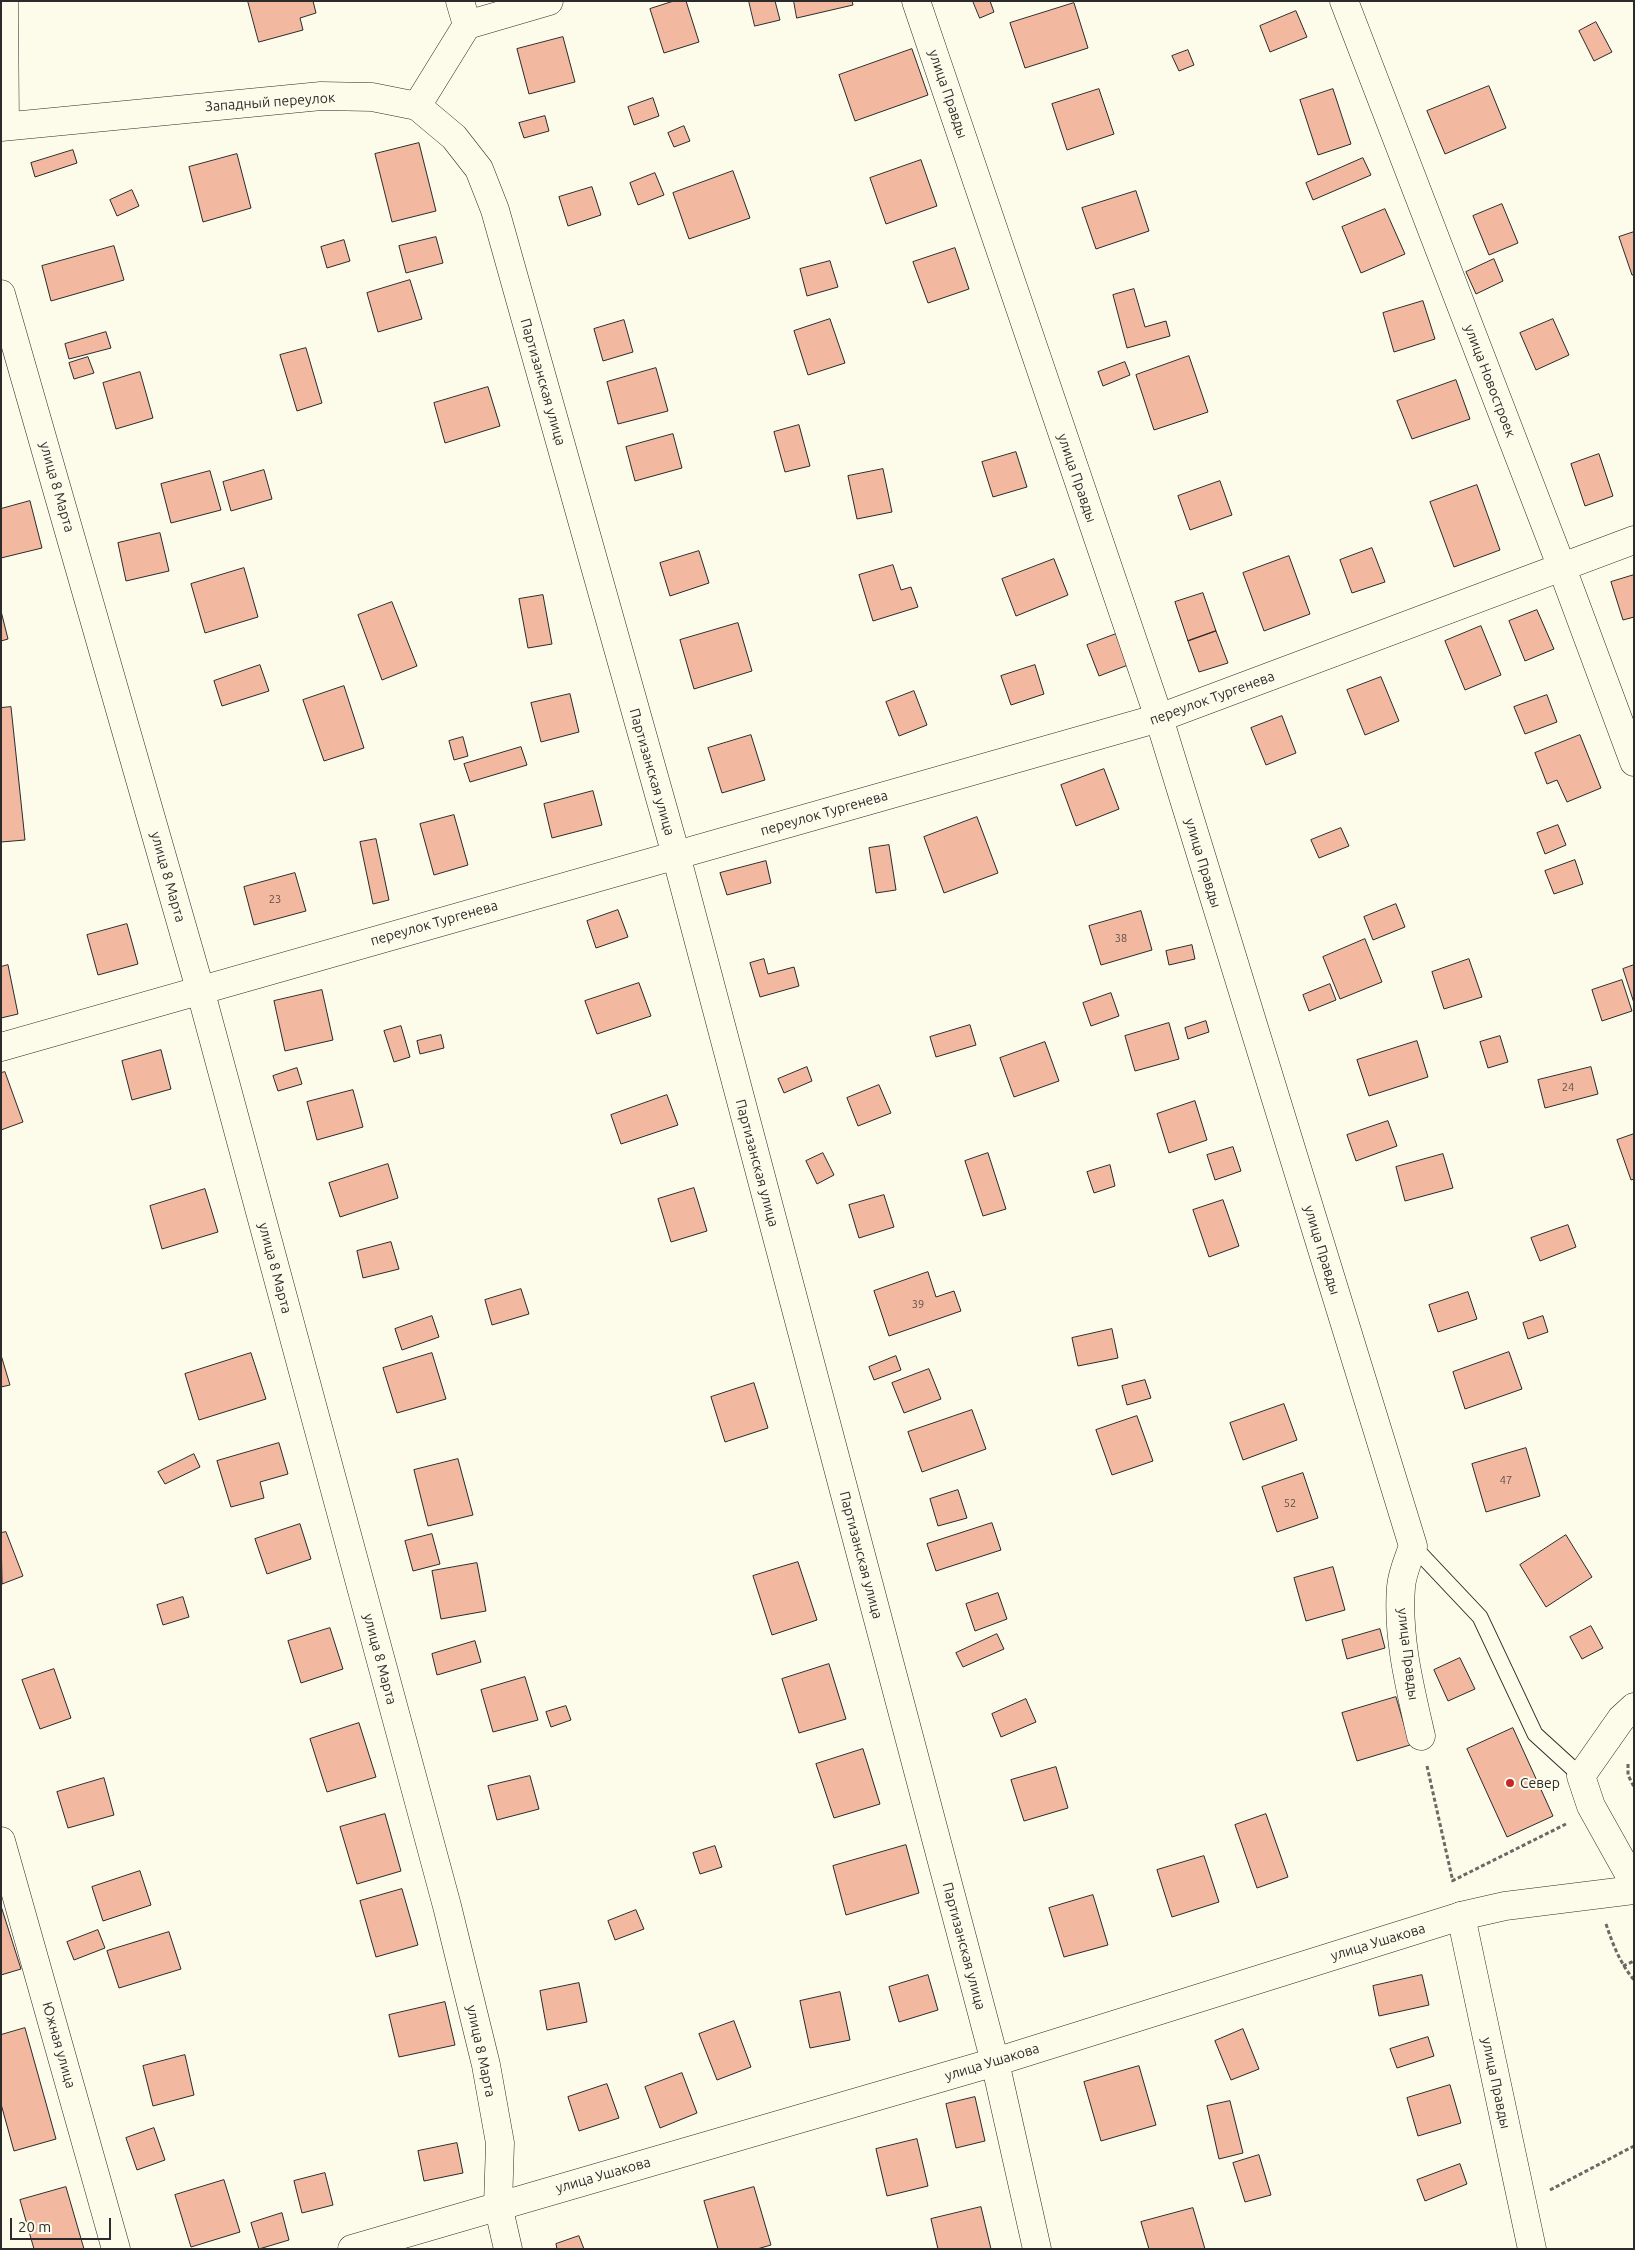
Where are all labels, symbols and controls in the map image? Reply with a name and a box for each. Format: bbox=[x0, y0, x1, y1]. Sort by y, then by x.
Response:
street label: улица Правды bbox=[925, 47, 971, 141]
street label: Западный переулок bbox=[204, 89, 336, 115]
street label: Партизанская улица bbox=[517, 316, 569, 448]
street label: улица Новостроек bbox=[1461, 322, 1519, 440]
street label: улица Правды bbox=[1054, 431, 1100, 525]
street label: улица 8 Марта bbox=[36, 440, 78, 534]
street label: переулок Тургенева bbox=[1147, 668, 1277, 728]
street label: Партизанская улица bbox=[626, 706, 678, 838]
street label: переулок Тургенева bbox=[758, 787, 890, 839]
street label: улица Правды bbox=[1181, 816, 1225, 910]
street label: улица 8 Марта bbox=[147, 830, 189, 924]
house number: 23 bbox=[269, 892, 281, 906]
street label: переулок Тургенева bbox=[368, 897, 500, 949]
house number: 38 bbox=[1115, 931, 1127, 945]
house number: 24 bbox=[1562, 1080, 1574, 1094]
street label: Партизанская улица bbox=[732, 1097, 782, 1229]
street label: улица Правды bbox=[1300, 1203, 1344, 1297]
street label: улица 8 Марта bbox=[255, 1221, 295, 1315]
house number: 39 bbox=[912, 1297, 924, 1311]
house number: 47 bbox=[1500, 1473, 1512, 1487]
street label: Партизанская улица bbox=[836, 1489, 886, 1621]
house number: 52 bbox=[1284, 1496, 1296, 1510]
street label: улица Правды bbox=[1394, 1607, 1422, 1701]
street label: улица 8 Марта bbox=[360, 1612, 400, 1706]
place label: Север bbox=[1520, 1775, 1560, 1791]
marker: Север bbox=[1504, 1777, 1516, 1789]
street label: Партизанская улица bbox=[939, 1880, 989, 2012]
street label: улица Ушакова bbox=[1329, 1920, 1427, 1964]
street label: Южная улица bbox=[39, 2000, 79, 2090]
street label: улица 8 Марта bbox=[463, 2003, 499, 2099]
street label: улица Правды bbox=[1478, 2036, 1514, 2130]
street label: улица Ушакова bbox=[943, 2040, 1041, 2084]
street label: улица Ушакова bbox=[554, 2153, 652, 2197]
scale bar bbox=[12, 2208, 114, 2240]
text: 20 m bbox=[18, 2218, 51, 2235]

